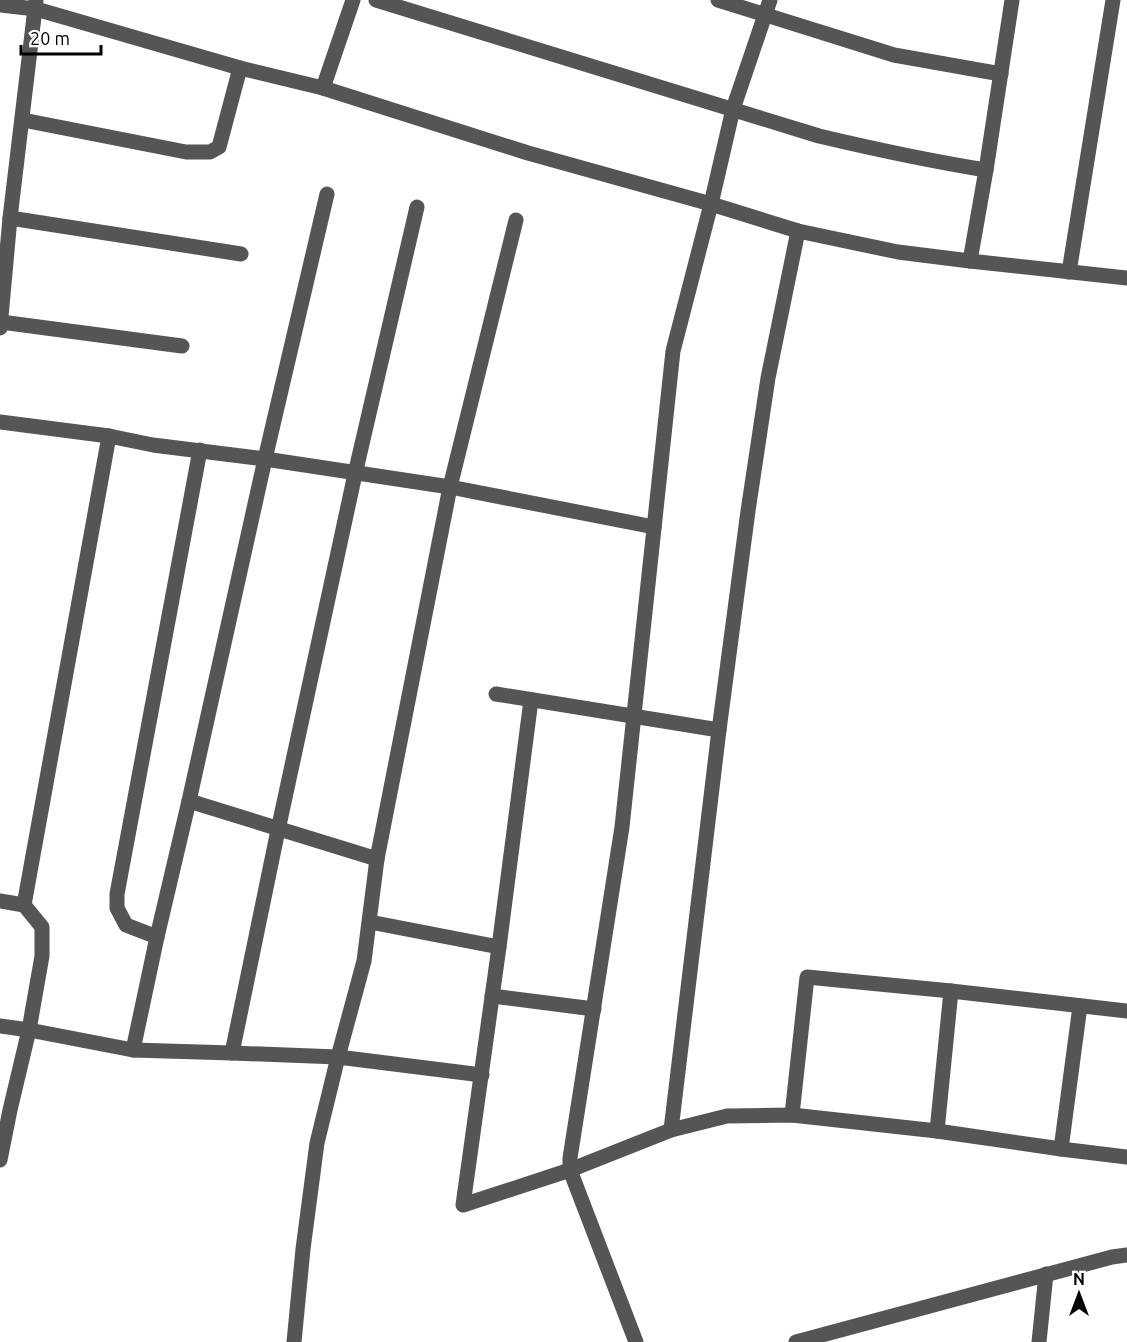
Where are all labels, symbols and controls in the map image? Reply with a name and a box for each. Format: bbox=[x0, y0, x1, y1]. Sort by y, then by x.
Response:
scale bar bbox=[21, 18, 100, 56]
text: 20 m bbox=[30, 28, 70, 48]
north arrow bbox=[1049, 1264, 1109, 1324]
text: N bbox=[1073, 1270, 1085, 1288]

